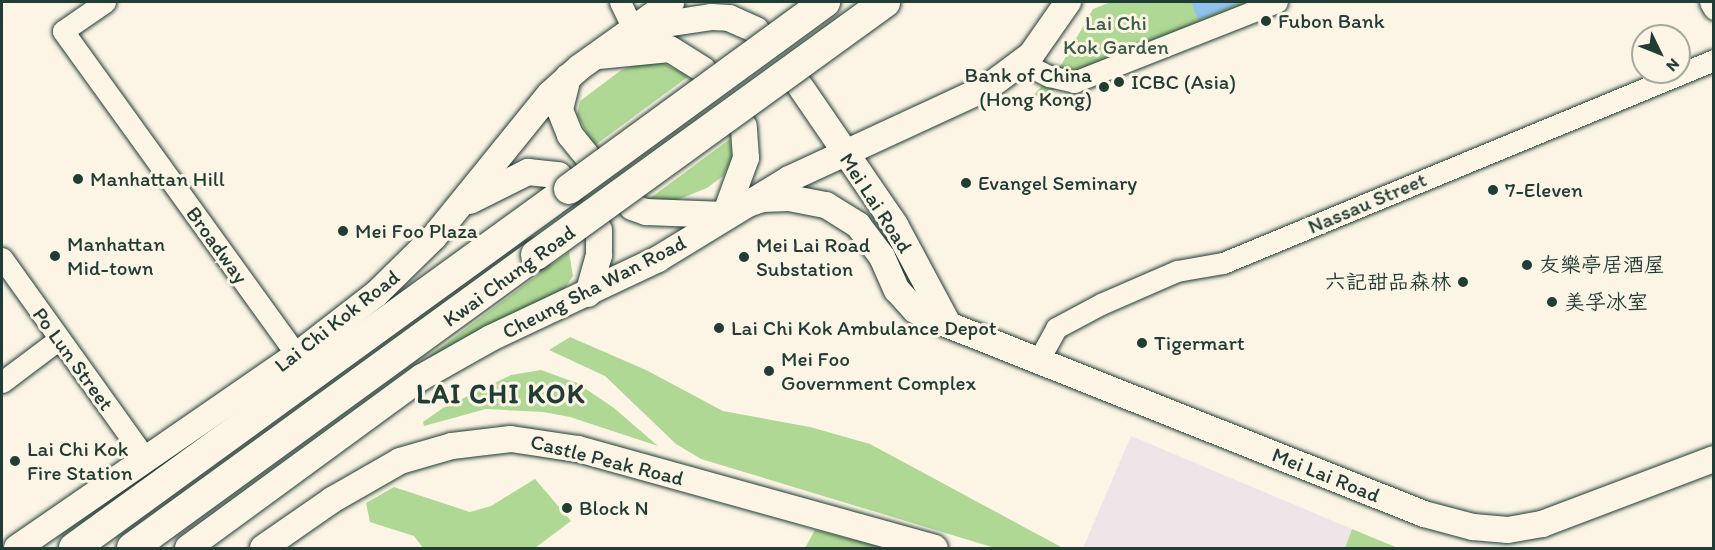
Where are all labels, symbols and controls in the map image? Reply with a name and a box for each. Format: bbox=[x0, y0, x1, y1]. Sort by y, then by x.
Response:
place label: Fubon Bank bbox=[1278, 8, 1385, 34]
park label: Lai Chi Kok Garden bbox=[1063, 10, 1169, 60]
marker: Fubon Bank bbox=[1259, 14, 1273, 28]
north arrow bbox=[1631, 24, 1691, 84]
text: N bbox=[1662, 55, 1684, 76]
place label: Bank of China (Hong Kong) bbox=[965, 62, 1092, 112]
place label: ICBC (Asia) bbox=[1131, 69, 1236, 95]
marker: ICBC (Asia) bbox=[1112, 75, 1126, 89]
marker: Bank of China (Hong Kong) bbox=[1097, 80, 1111, 94]
street label: Mei Lai Road bbox=[835, 149, 917, 257]
place label: Manhattan Hill bbox=[90, 166, 225, 192]
street label: Nassau Street bbox=[1304, 167, 1430, 239]
place label: Evangel Seminary bbox=[978, 170, 1138, 196]
marker: Manhattan Hill bbox=[71, 172, 85, 186]
marker: Evangel Seminary bbox=[959, 176, 973, 190]
place label: 7-Eleven bbox=[1505, 177, 1583, 203]
marker: 7-Eleven bbox=[1486, 183, 1500, 197]
street label: Broadway bbox=[181, 201, 253, 289]
place label: Mei Foo Plaza bbox=[355, 218, 477, 244]
street label: Kwai Chung Road bbox=[438, 220, 580, 332]
marker: Mei Foo Plaza bbox=[336, 224, 350, 238]
street label: Cheung Sha Wan Road bbox=[498, 230, 690, 344]
place label: Manhattan Mid-town bbox=[67, 231, 165, 281]
place label: Mei Lai Road Substation bbox=[756, 232, 870, 282]
marker: Manhattan Mid-town bbox=[48, 249, 62, 263]
marker: Mei Lai Road Substation bbox=[737, 250, 751, 264]
place label: 友樂亭居酒屋 bbox=[1539, 252, 1665, 278]
marker: 友樂亭居酒屋 bbox=[1520, 258, 1534, 272]
street label: Lai Chi Kok Road bbox=[270, 264, 404, 378]
place label: 六記甜品森林 bbox=[1325, 269, 1451, 295]
marker: 六記甜品森林 bbox=[1456, 275, 1470, 289]
place label: 美孚冰室 bbox=[1564, 289, 1648, 315]
marker: 美孚冰室 bbox=[1545, 295, 1559, 309]
street label: Po Lun Street bbox=[27, 303, 119, 415]
place label: Lai Chi Kok Ambulance Depot bbox=[731, 315, 997, 341]
marker: Lai Chi Kok Ambulance Depot bbox=[712, 321, 726, 335]
place label: Tigermart bbox=[1154, 330, 1245, 356]
marker: Tigermart bbox=[1135, 336, 1149, 350]
place label: Mei Foo Government Complex bbox=[781, 346, 976, 396]
marker: Mei Foo Government Complex bbox=[762, 364, 776, 378]
district label: LAI CHI KOK bbox=[418, 378, 584, 410]
street label: Castle Peak Road bbox=[529, 429, 685, 491]
place label: Lai Chi Kok Fire Station bbox=[27, 436, 133, 486]
street label: Mei Lai Road bbox=[1269, 442, 1383, 508]
marker: Lai Chi Kok Fire Station bbox=[8, 454, 22, 468]
place label: Block N bbox=[579, 495, 649, 521]
marker: Block N bbox=[560, 501, 574, 515]

